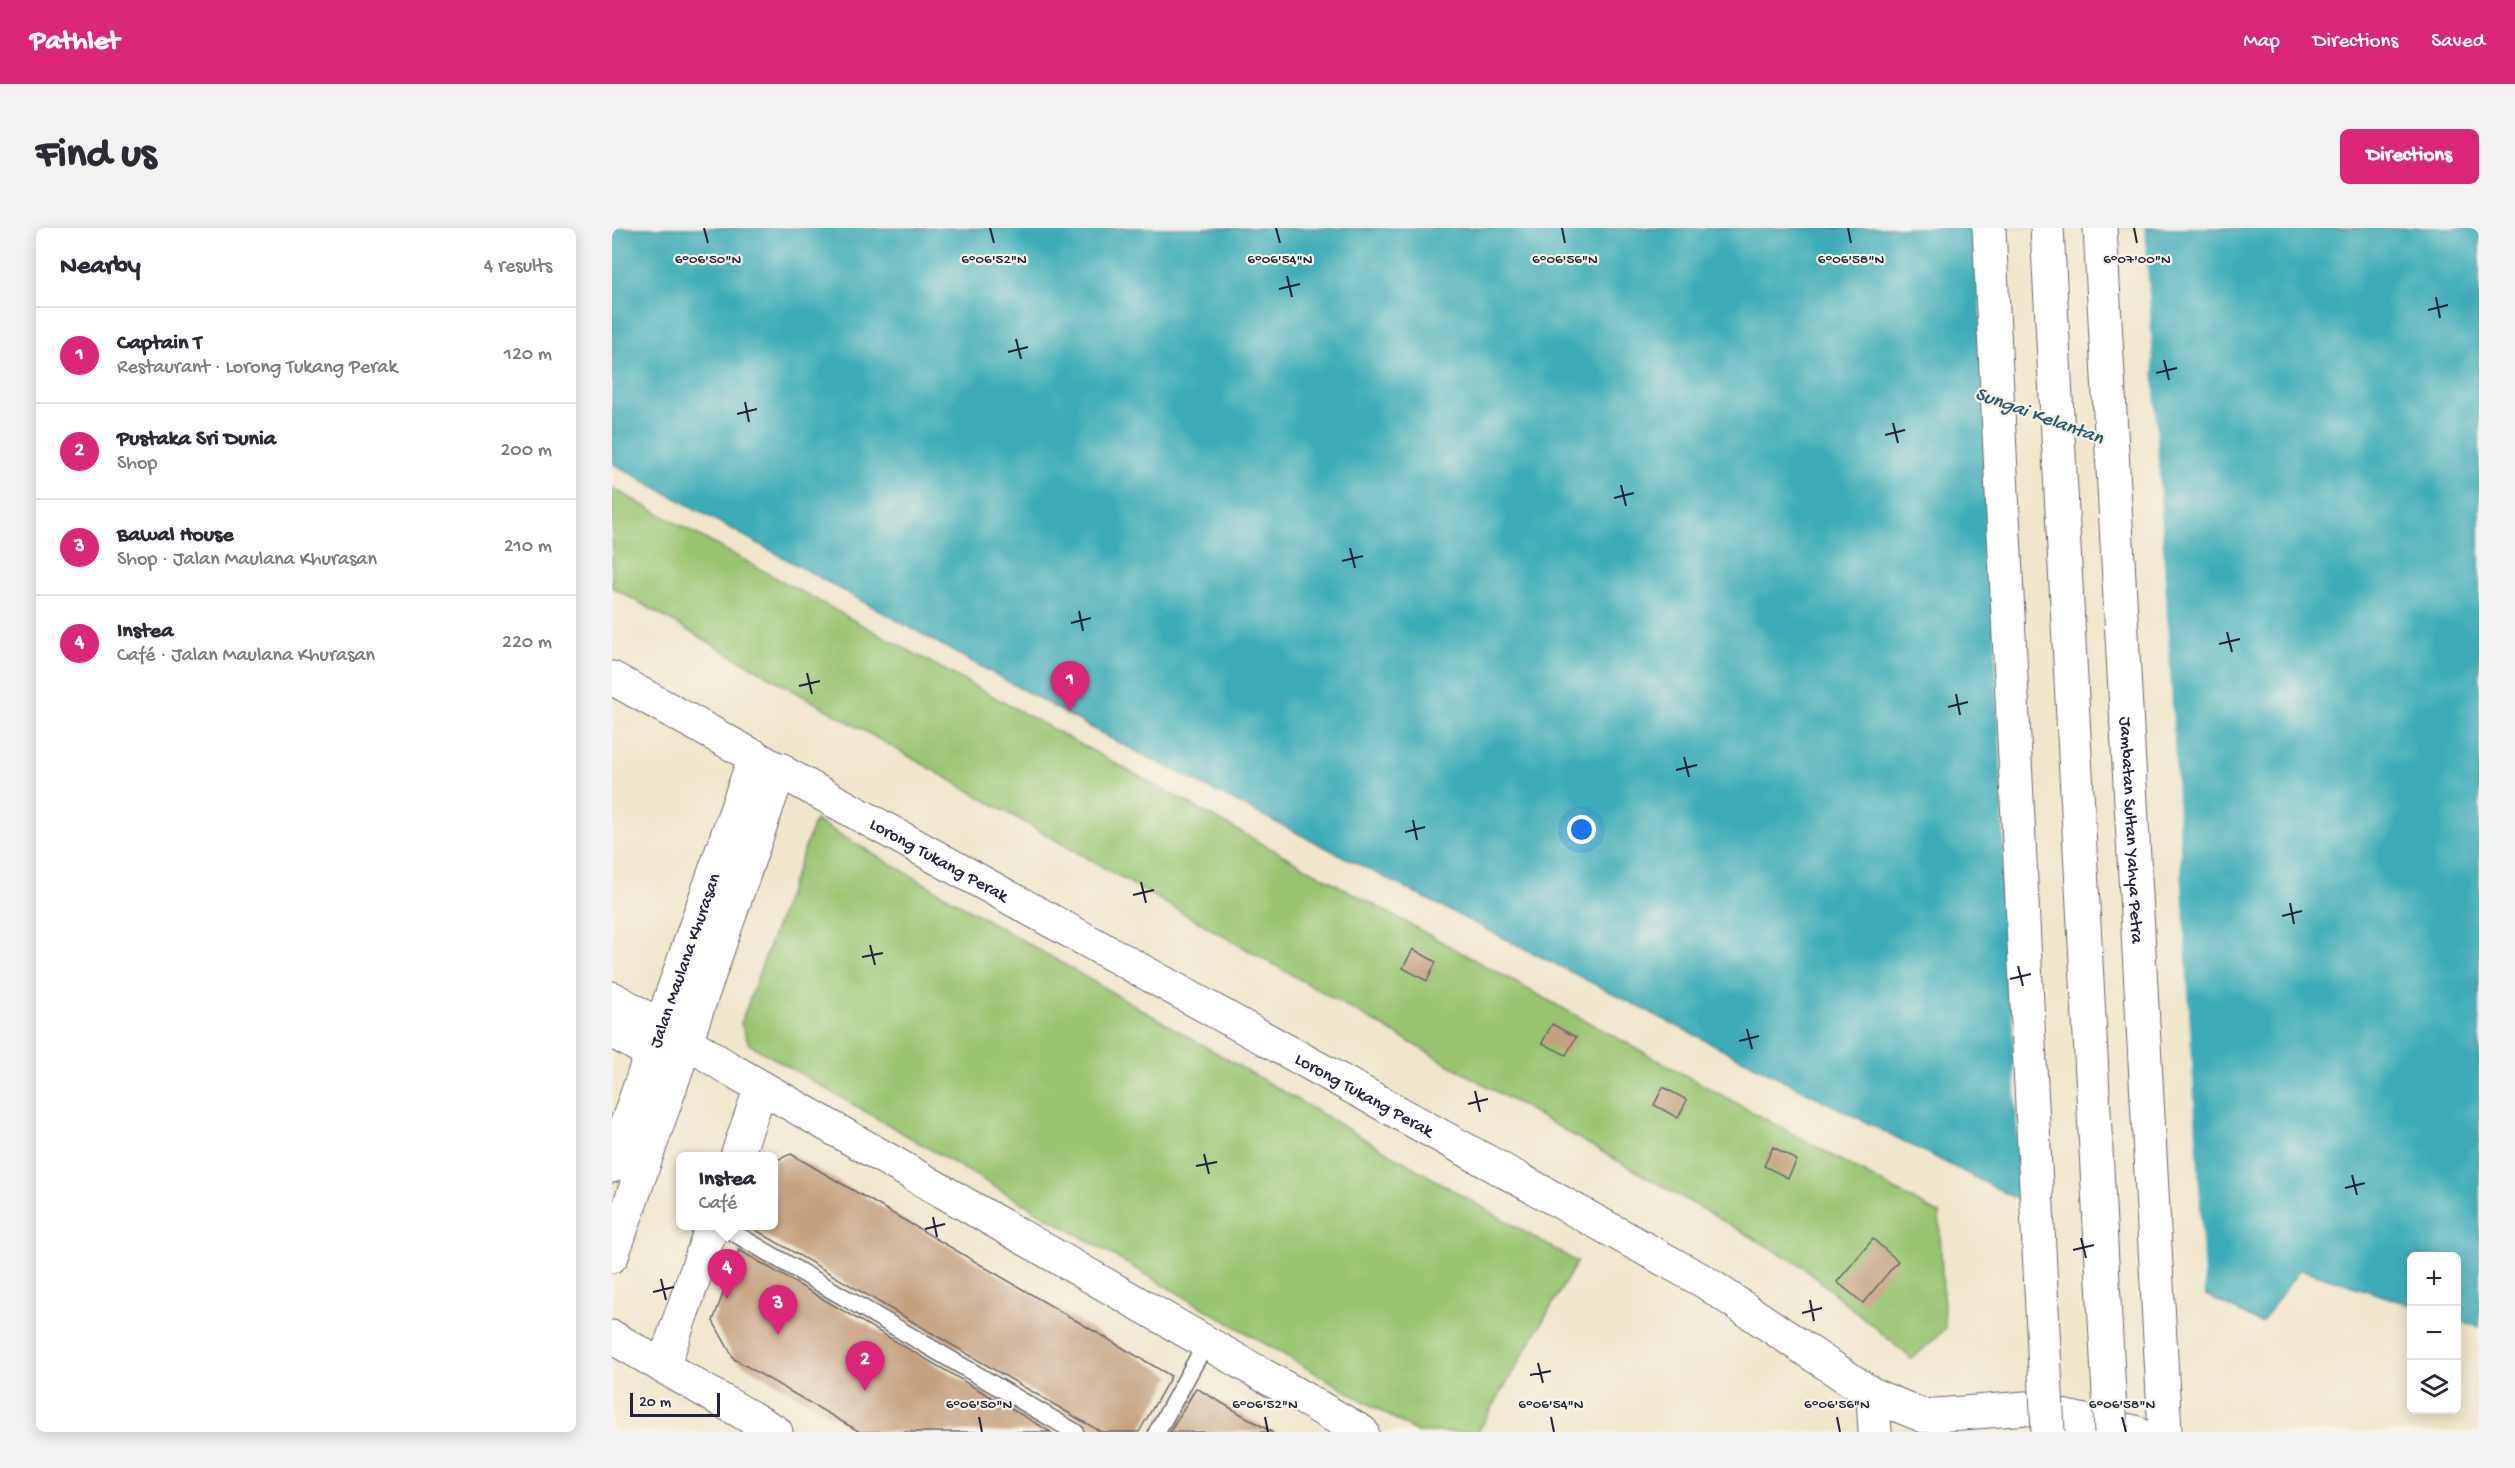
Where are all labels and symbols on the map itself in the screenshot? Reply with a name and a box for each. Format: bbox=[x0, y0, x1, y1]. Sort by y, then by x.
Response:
text: 6°06'50"N bbox=[675, 251, 742, 269]
text: 6°06'52"N bbox=[961, 251, 1027, 269]
text: 6°06'54"N bbox=[1247, 251, 1313, 269]
text: 6°06'56"N bbox=[1532, 251, 1598, 269]
text: 6°06'58"N bbox=[1818, 251, 1884, 269]
text: 6°07'00"N bbox=[2103, 251, 2171, 269]
water label: Sungai Kelantan bbox=[1972, 383, 2107, 451]
pin: 1 bbox=[1050, 662, 1090, 711]
street label: Jambatan Sultan Yahya Petra bbox=[2113, 716, 2147, 945]
street label: Lorong Tukang Perak bbox=[865, 814, 1013, 909]
your location bbox=[1567, 815, 1596, 844]
street label: Jalan Maulana Khurasan bbox=[646, 870, 726, 1051]
street label: Lorong Tukang Perak bbox=[1291, 1049, 1438, 1144]
pin: 4 bbox=[708, 1250, 746, 1299]
pin: 3 bbox=[758, 1286, 798, 1335]
pin: 2 bbox=[846, 1342, 884, 1391]
scale bar bbox=[630, 1390, 720, 1418]
text: 6°06'50"N bbox=[946, 1396, 1013, 1414]
text: 6°06'52"N bbox=[1232, 1396, 1298, 1414]
text: 6°06'54"N bbox=[1518, 1396, 1584, 1414]
text: 6°06'56"N bbox=[1804, 1396, 1870, 1414]
text: 6°06'58"N bbox=[2089, 1396, 2155, 1414]

